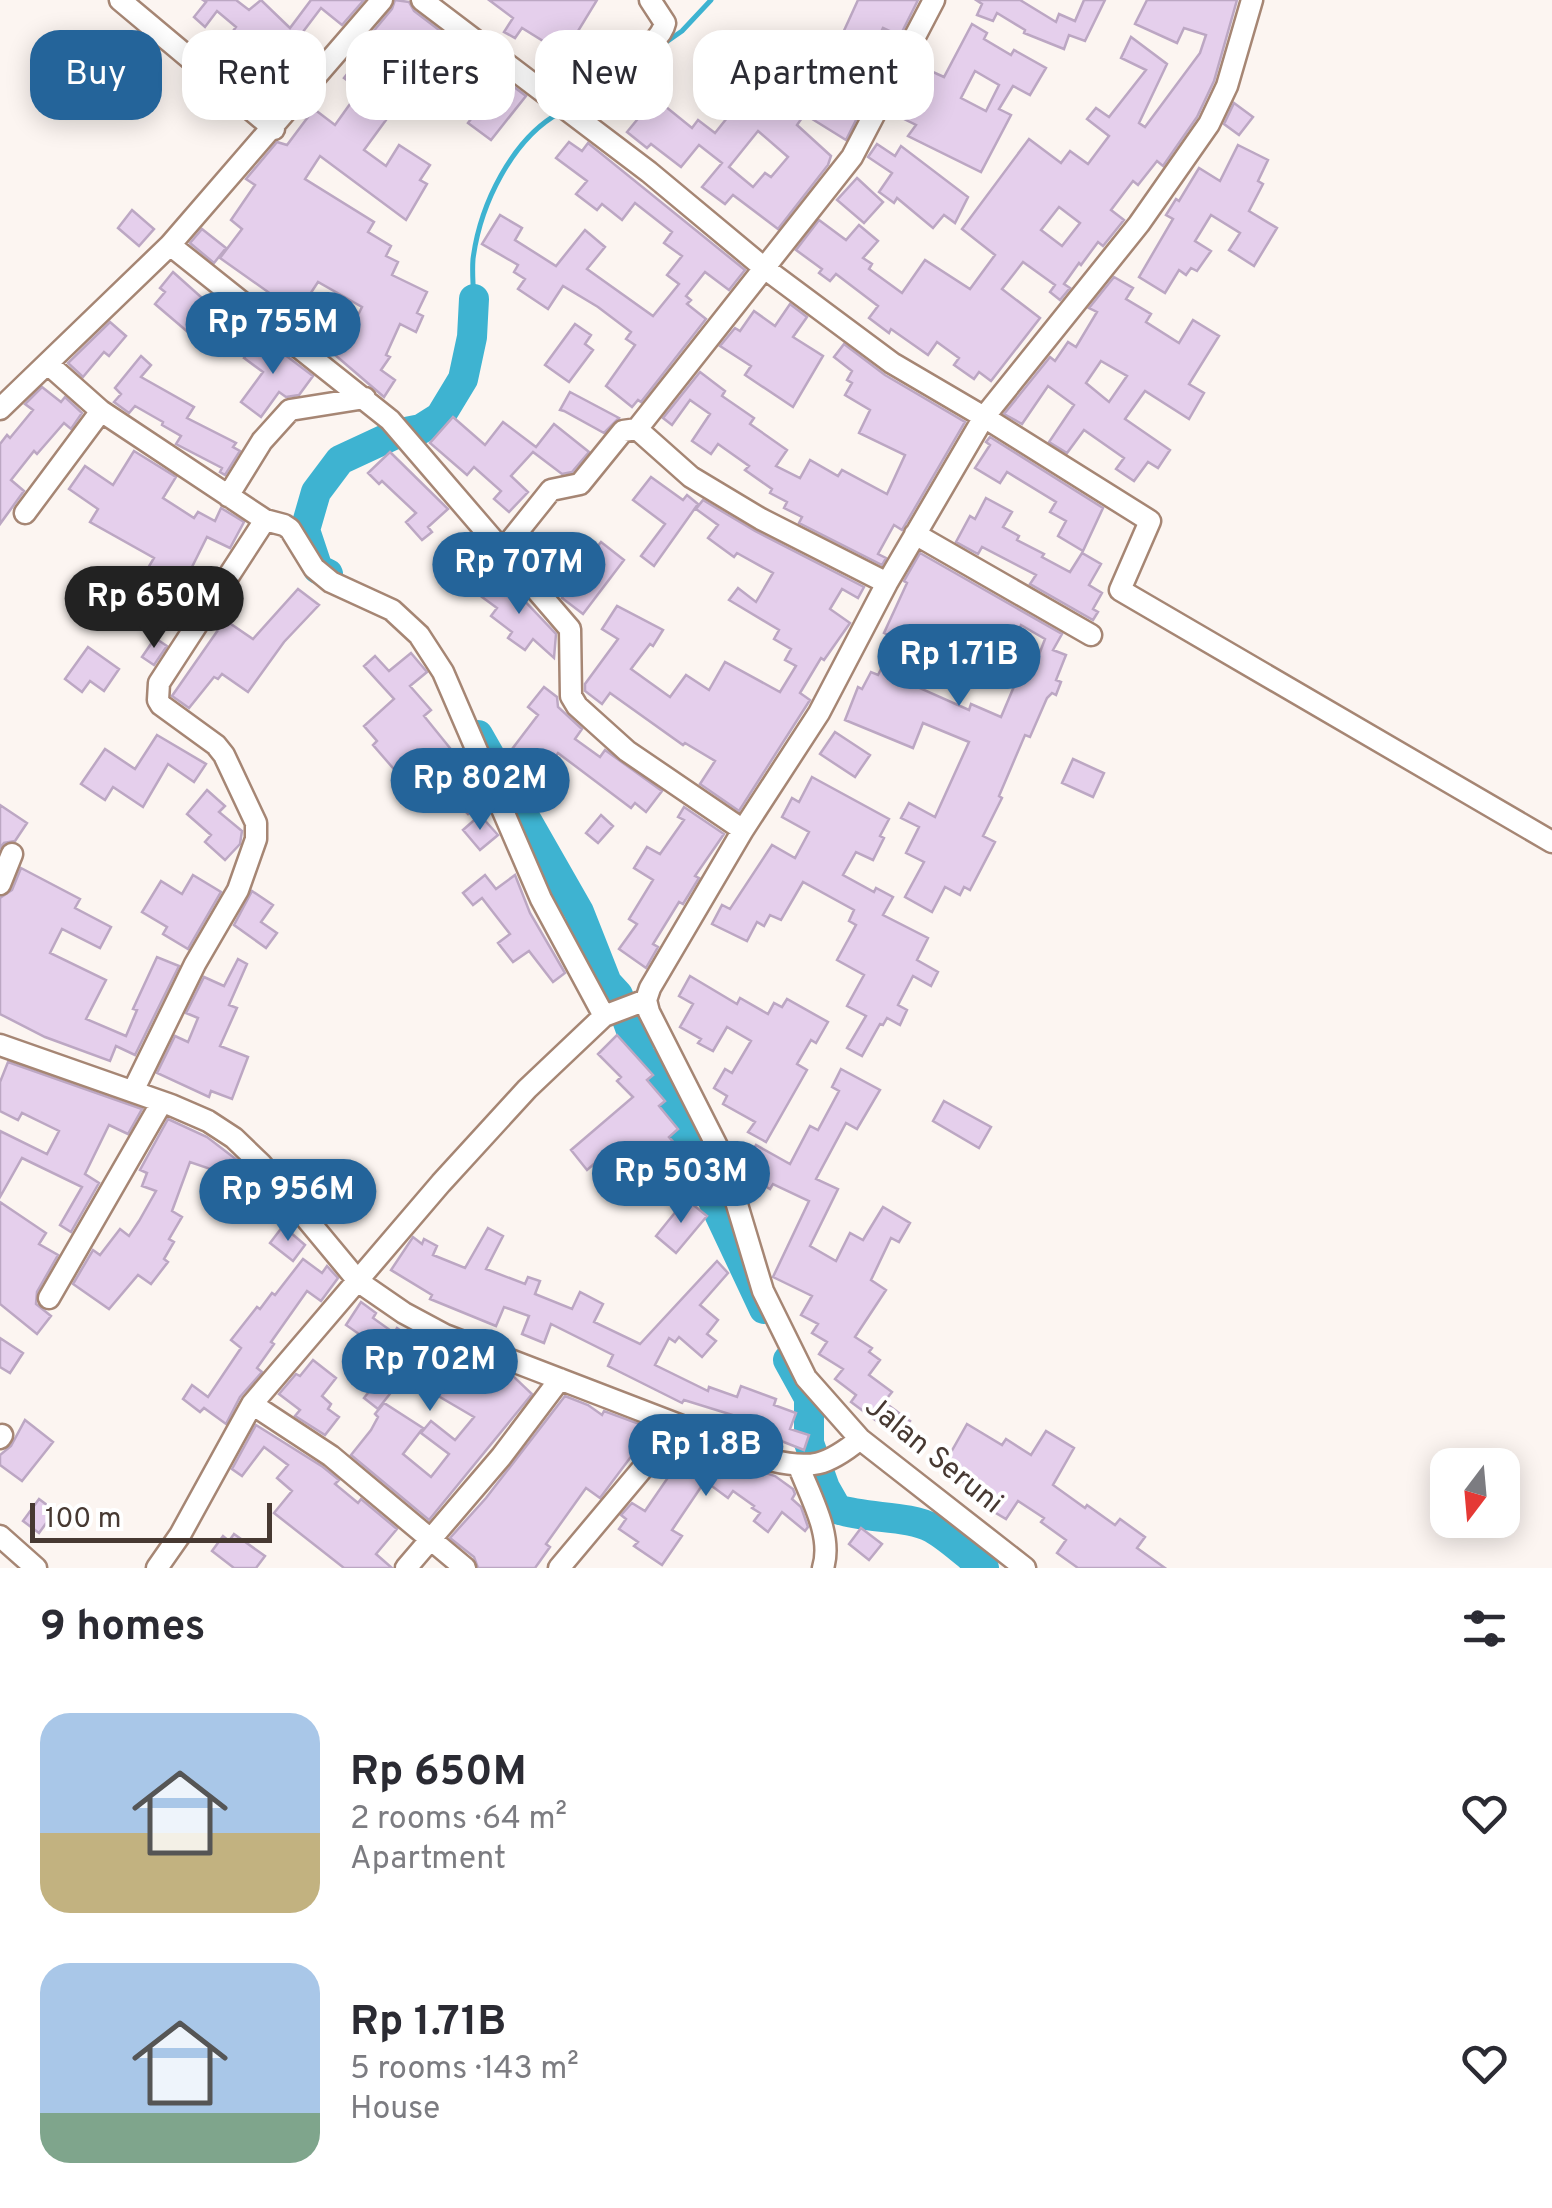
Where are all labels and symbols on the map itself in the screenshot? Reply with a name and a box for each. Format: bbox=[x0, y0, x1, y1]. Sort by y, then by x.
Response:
pin: Rp 755M bbox=[181, 292, 365, 377]
pin: Rp 707M bbox=[427, 532, 611, 617]
pin: Rp 650M bbox=[62, 566, 246, 651]
pin: Rp 1.71B bbox=[856, 624, 1062, 709]
pin: Rp 802M bbox=[388, 748, 572, 833]
pin: Rp 503M bbox=[589, 1141, 773, 1226]
pin: Rp 956M bbox=[196, 1159, 380, 1244]
pin: Rp 702M bbox=[338, 1329, 522, 1414]
street label: Jalan Seruni bbox=[856, 1389, 1010, 1523]
pin: Rp 1.8B bbox=[614, 1414, 798, 1499]
north arrow bbox=[1430, 1448, 1520, 1538]
scale bar bbox=[30, 1498, 272, 1542]

